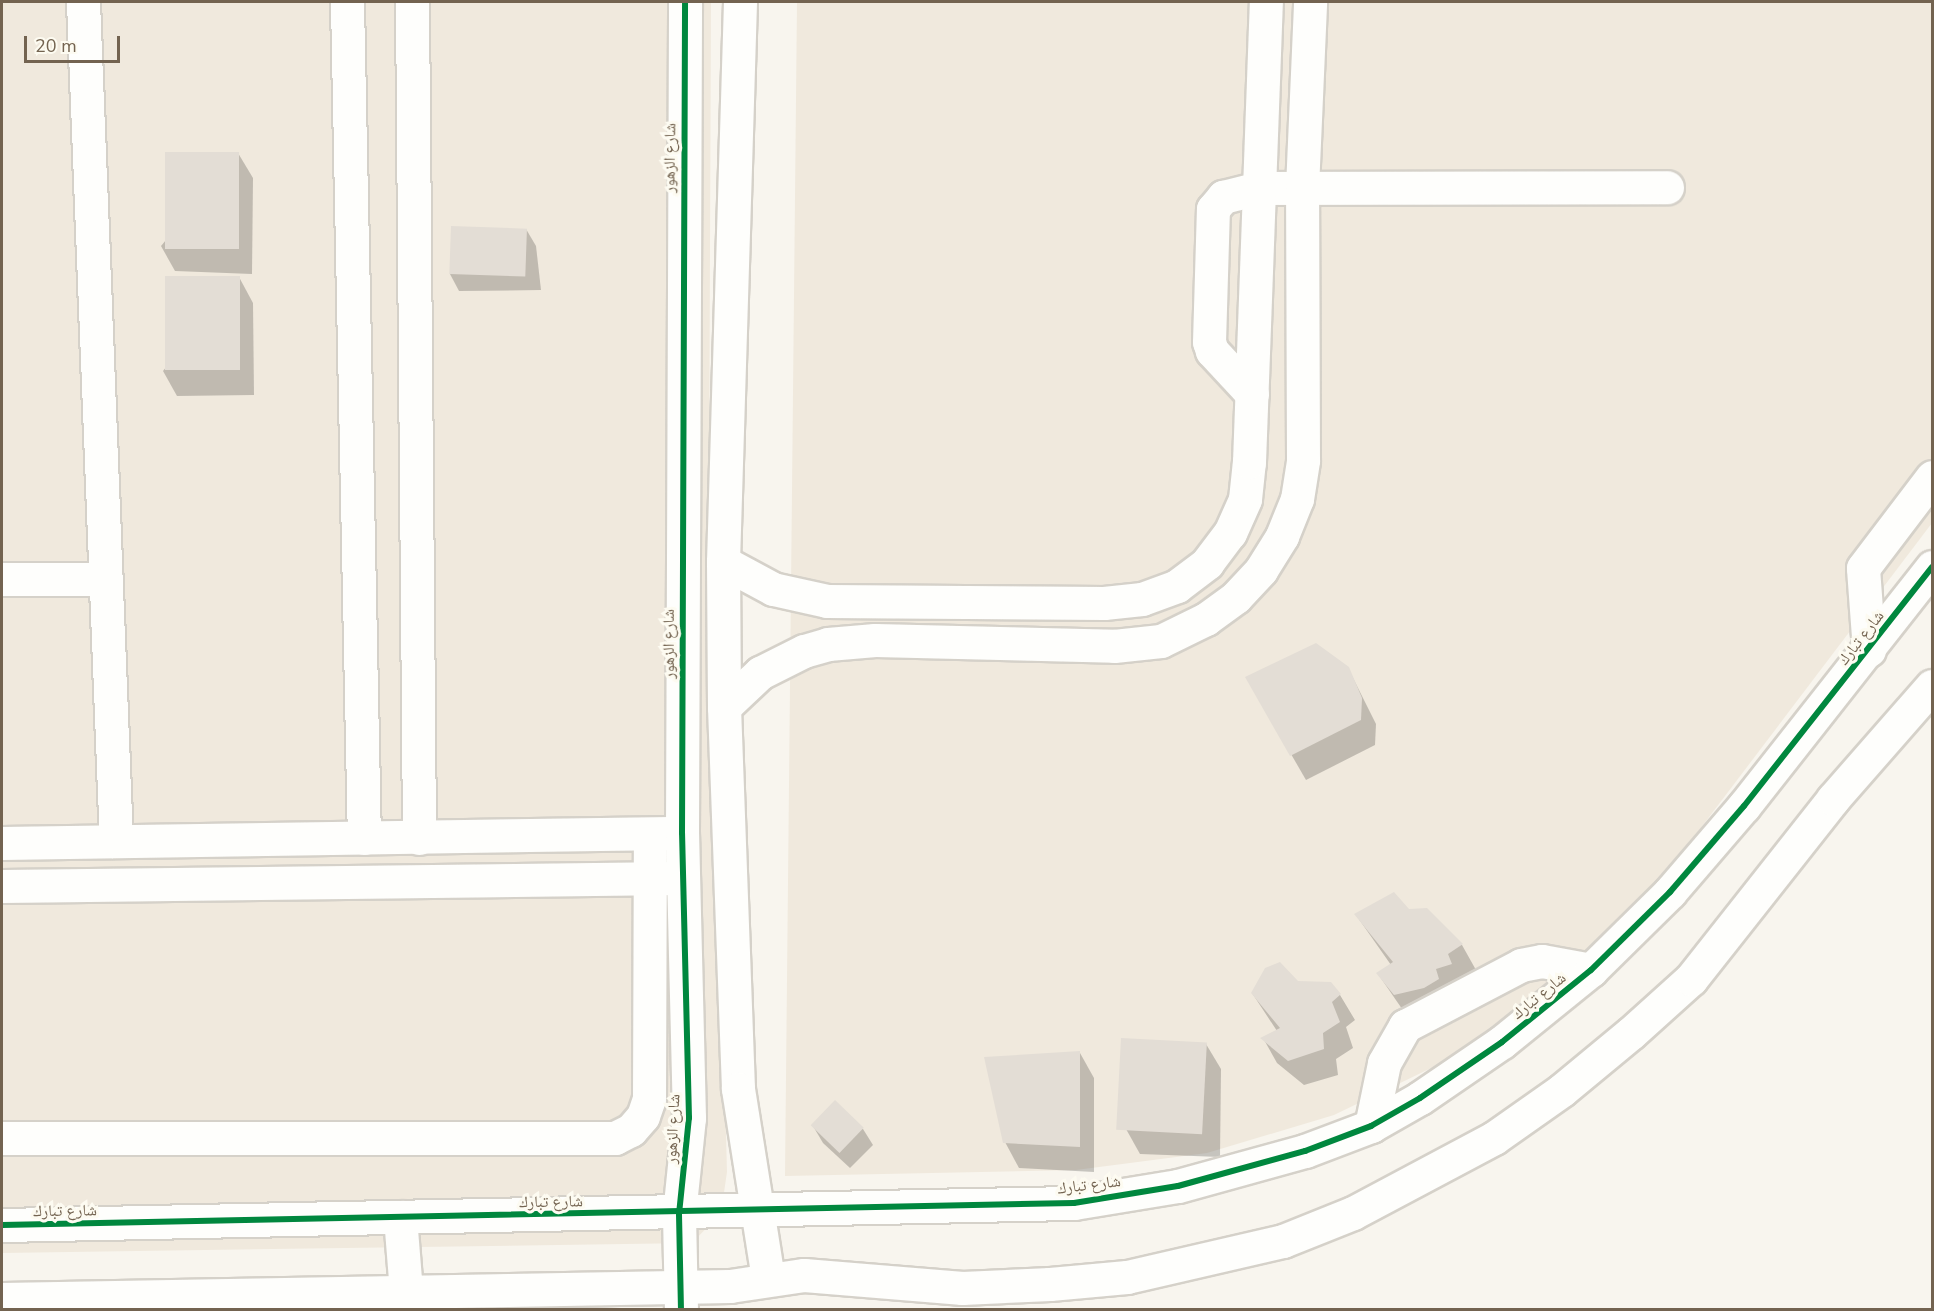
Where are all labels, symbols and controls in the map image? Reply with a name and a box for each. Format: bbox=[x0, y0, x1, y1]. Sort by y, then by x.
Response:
scale bar bbox=[27, 24, 123, 62]
text: 20 m bbox=[35, 34, 77, 58]
street label: شارع الزهور bbox=[660, 123, 680, 193]
street label: شارع تبارك bbox=[1834, 607, 1888, 669]
street label: شارع الزهور bbox=[659, 609, 679, 679]
street label: شارع تبارك bbox=[1508, 968, 1570, 1024]
street label: شارع الزهور bbox=[662, 1094, 684, 1164]
street label: شارع تبارك bbox=[1056, 1172, 1122, 1198]
street label: شارع تبارك bbox=[519, 1192, 583, 1212]
street label: شارع تبارك bbox=[33, 1201, 97, 1221]

